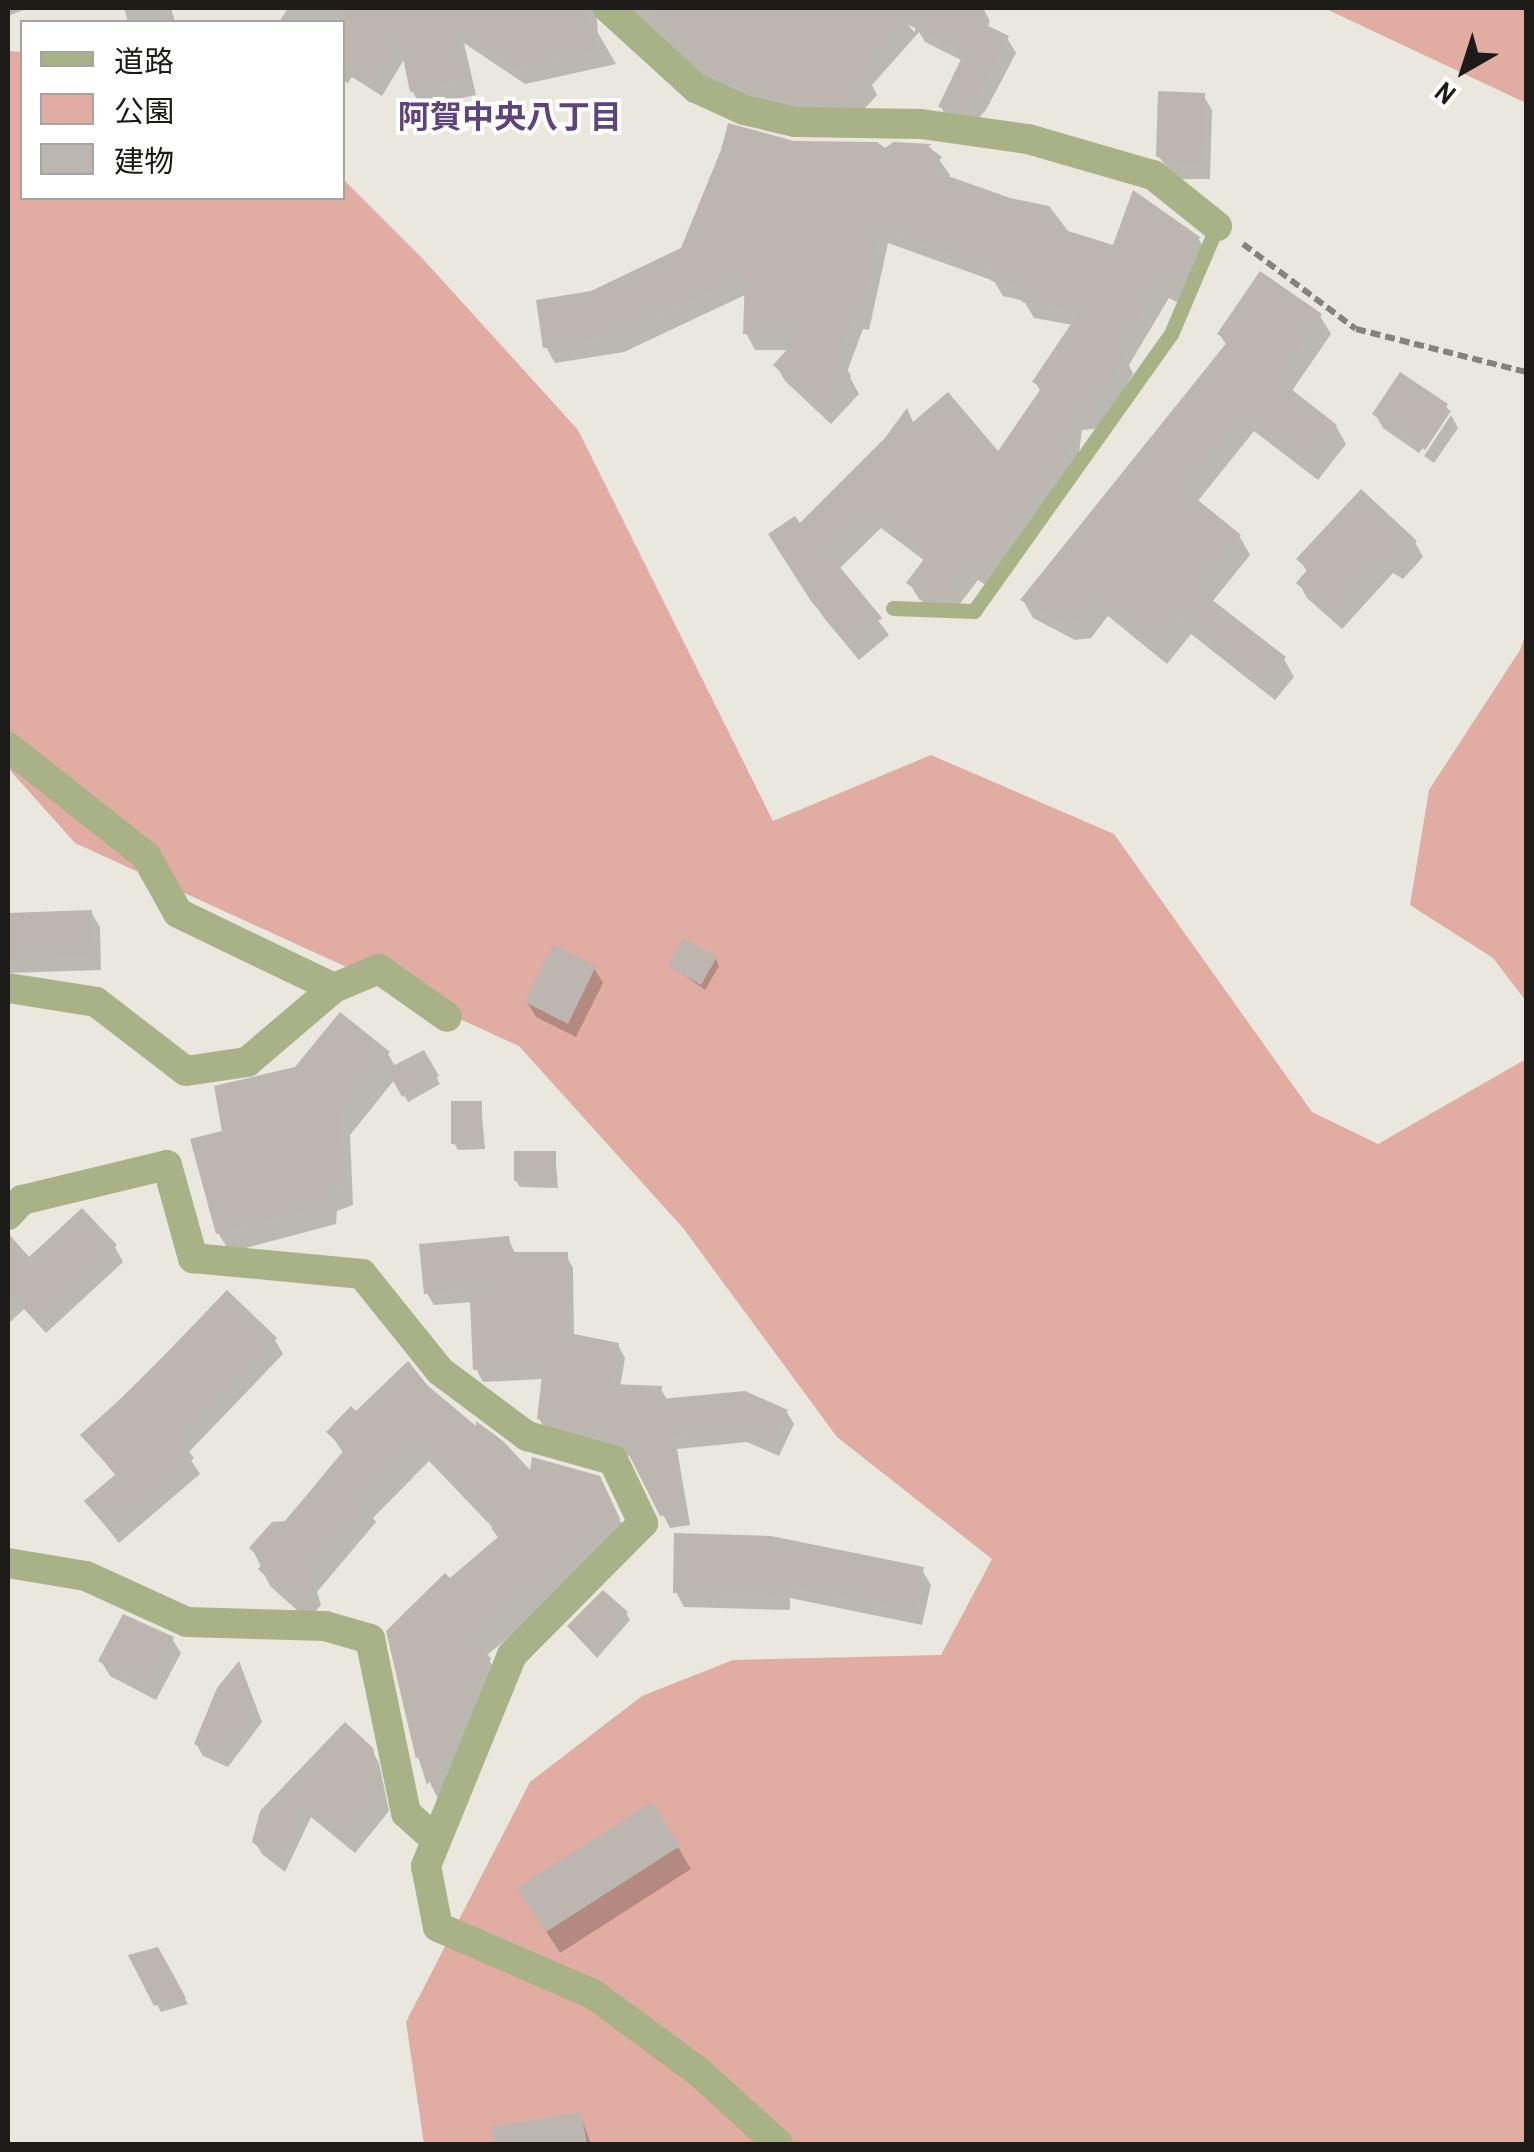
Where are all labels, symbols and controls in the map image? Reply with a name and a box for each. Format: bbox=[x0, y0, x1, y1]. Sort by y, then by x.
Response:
legend bbox=[20, 20, 345, 200]
north arrow bbox=[1414, 20, 1514, 120]
text: 道路 bbox=[114, 41, 174, 81]
text: N bbox=[1427, 73, 1464, 113]
text: 公園 bbox=[114, 91, 174, 131]
district label: 阿賀中央八丁目 bbox=[398, 98, 622, 136]
text: 建物 bbox=[114, 141, 174, 181]

